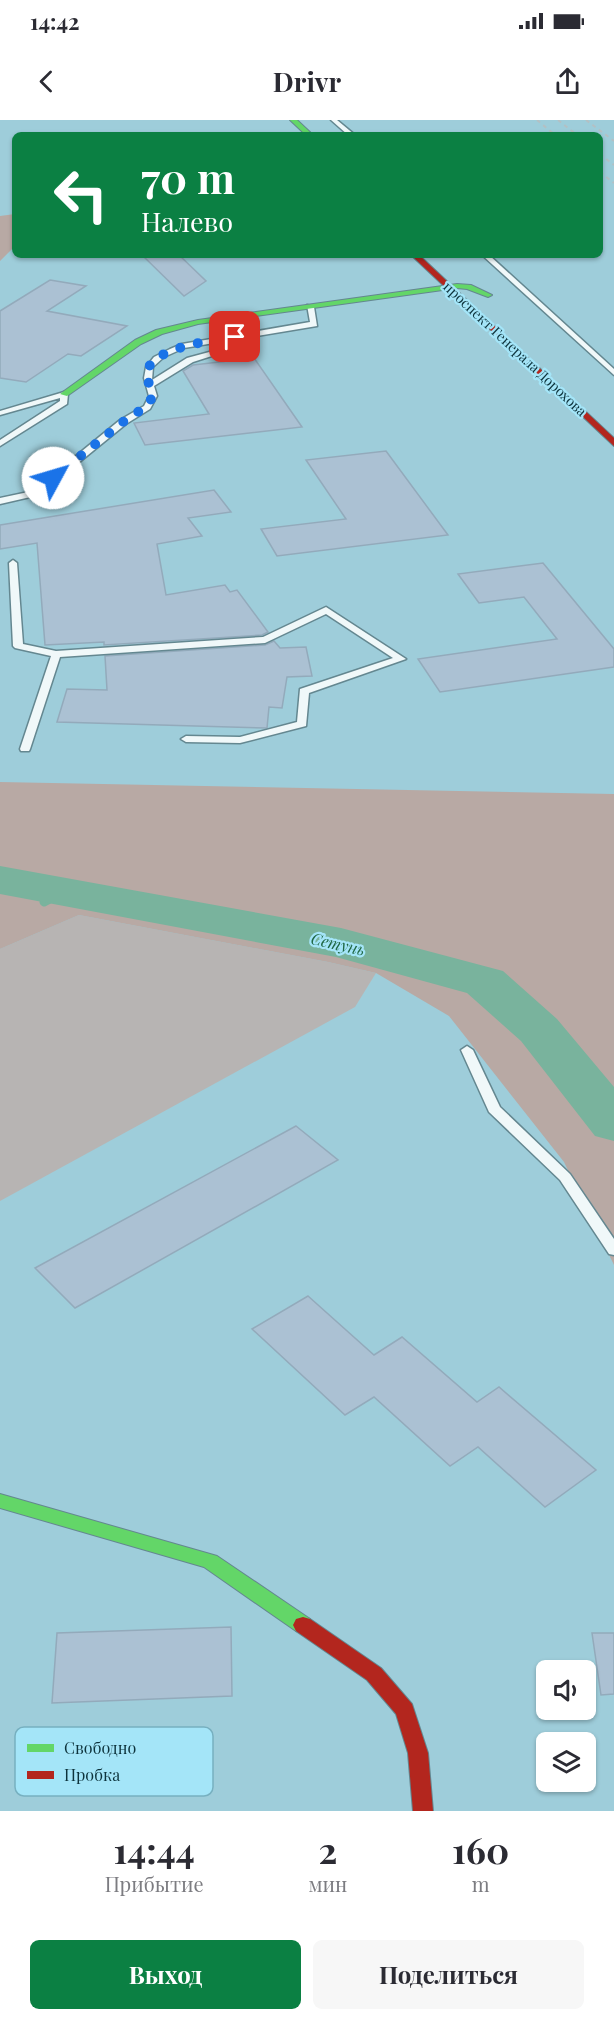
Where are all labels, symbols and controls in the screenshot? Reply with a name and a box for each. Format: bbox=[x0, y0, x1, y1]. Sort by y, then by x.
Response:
text: 14:42 bbox=[30, 6, 80, 36]
text: Drivr bbox=[273, 63, 341, 99]
icon: back bbox=[30, 65, 63, 98]
icon: share bbox=[551, 65, 584, 98]
text: 70 m bbox=[141, 149, 235, 205]
icon: left bbox=[42, 156, 120, 234]
text: Налево bbox=[141, 203, 233, 239]
street label: проспект Генерала Дорохова bbox=[439, 277, 591, 420]
pin bbox=[209, 311, 260, 362]
icon: arrive bbox=[218, 320, 251, 353]
position arrow bbox=[21, 446, 85, 510]
water label: Сетунь bbox=[309, 927, 367, 960]
map controls bbox=[536, 1660, 596, 1792]
button: sound bbox=[536, 1660, 596, 1720]
legend bbox=[15, 1727, 213, 1796]
button: layers bbox=[536, 1732, 596, 1792]
text: Свободно bbox=[64, 1737, 136, 1758]
text: Пробка bbox=[64, 1764, 120, 1785]
text: 14:44 bbox=[114, 1825, 195, 1873]
text: 2 bbox=[318, 1825, 337, 1873]
text: 160 bbox=[452, 1825, 509, 1873]
text: Прибытие bbox=[105, 1870, 204, 1897]
text: мин bbox=[308, 1870, 347, 1897]
text: m bbox=[472, 1870, 490, 1897]
button: Выход bbox=[30, 1940, 301, 2009]
button: Поделиться bbox=[313, 1940, 584, 2009]

